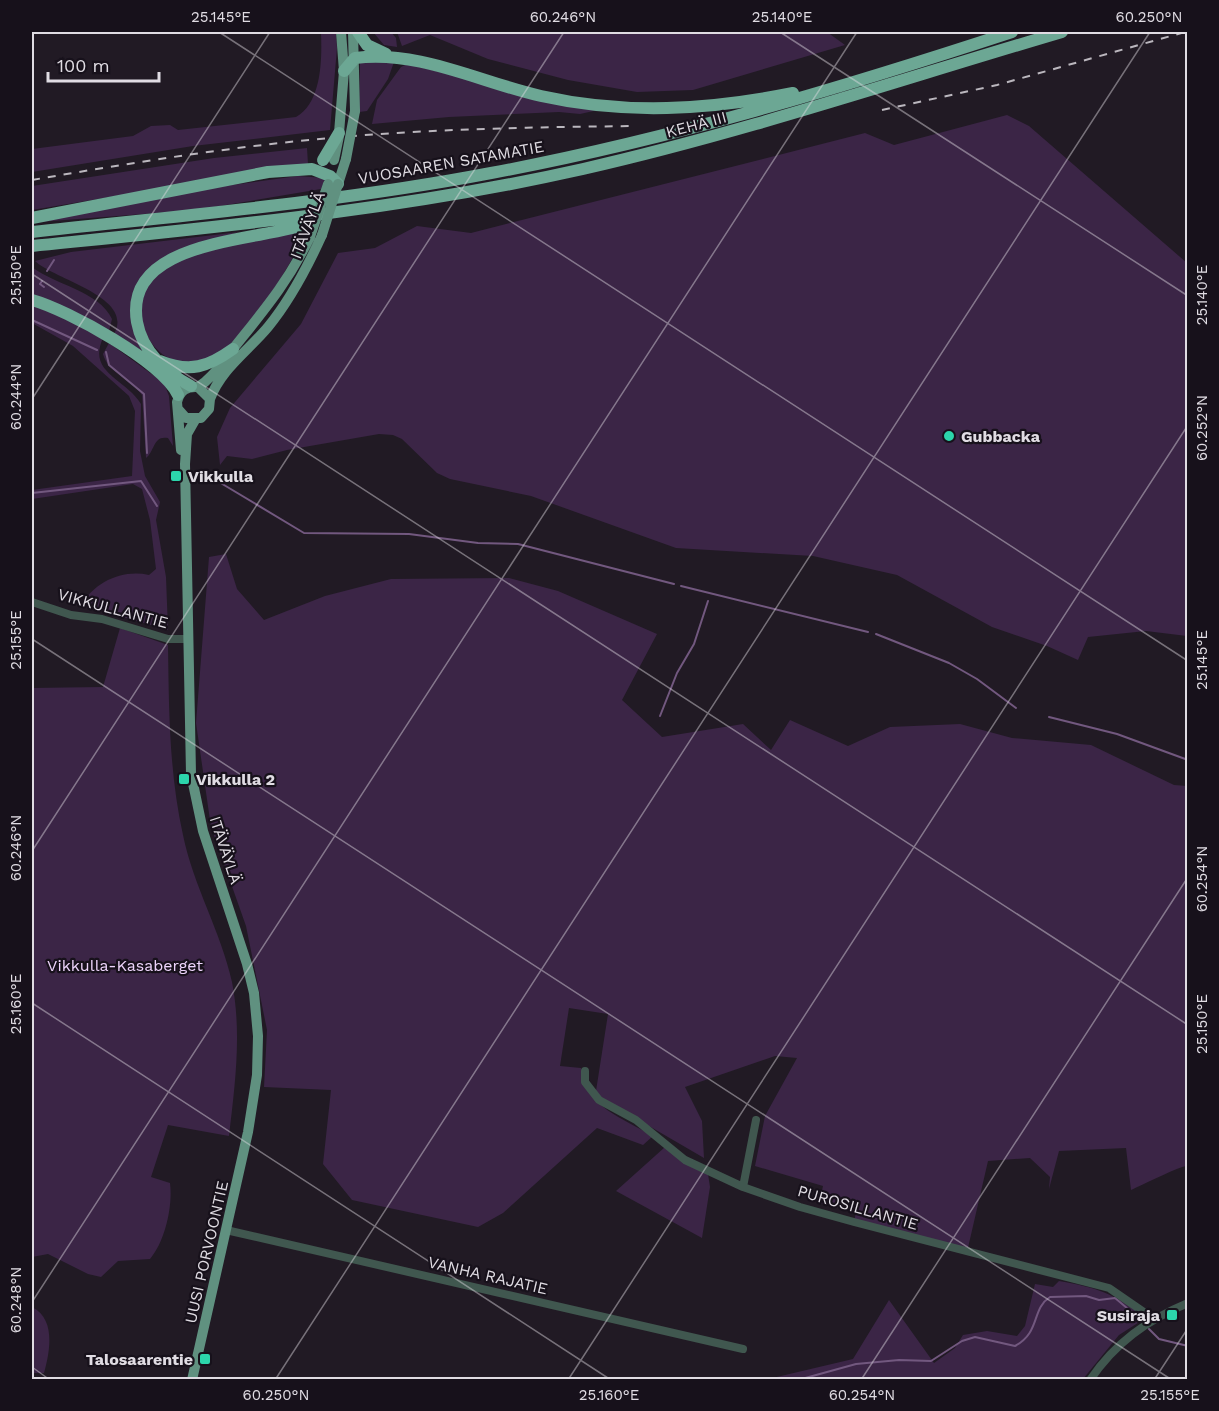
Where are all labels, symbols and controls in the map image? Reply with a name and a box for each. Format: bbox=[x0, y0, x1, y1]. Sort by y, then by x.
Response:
text: 25.145°E bbox=[191, 8, 251, 26]
text: 60.246°N bbox=[530, 8, 596, 26]
text: 25.140°E bbox=[752, 8, 812, 26]
text: 60.250°N bbox=[1116, 8, 1182, 26]
scale bar bbox=[48, 45, 159, 83]
text: 100 m bbox=[57, 55, 110, 76]
street label: KEHÄ III bbox=[664, 107, 729, 142]
street label: VUOSAAREN SATAMATIE bbox=[357, 137, 545, 188]
street label: ITÄVÄYLÄ bbox=[286, 188, 329, 261]
text: 25.150°E bbox=[7, 245, 25, 305]
text: 25.140°E bbox=[1193, 265, 1211, 325]
text: 60.244°N bbox=[7, 364, 25, 430]
text: 60.252°N bbox=[1193, 395, 1211, 461]
place label: Gubbacka bbox=[961, 427, 1041, 446]
marker: Gubbacka bbox=[942, 429, 956, 443]
place label: Vikkulla bbox=[188, 467, 254, 486]
marker: Vikkulla bbox=[169, 469, 183, 483]
street label: VIKKULLANTIE bbox=[56, 585, 170, 632]
text: 25.155°E bbox=[7, 610, 25, 670]
text: 25.145°E bbox=[1193, 630, 1211, 690]
place label: Vikkulla 2 bbox=[196, 770, 275, 789]
marker: Vikkulla 2 bbox=[177, 772, 191, 786]
street label: ITÄVÄYLÄ bbox=[206, 814, 246, 887]
text: 60.246°N bbox=[7, 815, 25, 881]
text: 60.254°N bbox=[1193, 846, 1211, 912]
park label: Vikkulla-Kasaberget bbox=[47, 956, 203, 975]
text: 25.160°E bbox=[7, 974, 25, 1034]
text: 25.150°E bbox=[1193, 994, 1211, 1054]
street label: UUSI PORVOONTIE bbox=[181, 1179, 232, 1325]
street label: PUROSILLANTIE bbox=[795, 1181, 920, 1234]
street label: VANHA RAJATIE bbox=[426, 1252, 550, 1299]
text: 60.248°N bbox=[7, 1267, 25, 1333]
place label: Susiraja bbox=[1097, 1306, 1161, 1325]
marker: Susiraja bbox=[1165, 1308, 1179, 1322]
place label: Talosaarentie bbox=[86, 1350, 193, 1369]
marker: Talosaarentie bbox=[198, 1352, 212, 1366]
text: 60.250°N bbox=[243, 1386, 309, 1404]
text: 25.160°E bbox=[579, 1386, 639, 1404]
text: 60.254°N bbox=[829, 1386, 895, 1404]
text: 25.155°E bbox=[1140, 1386, 1200, 1404]

